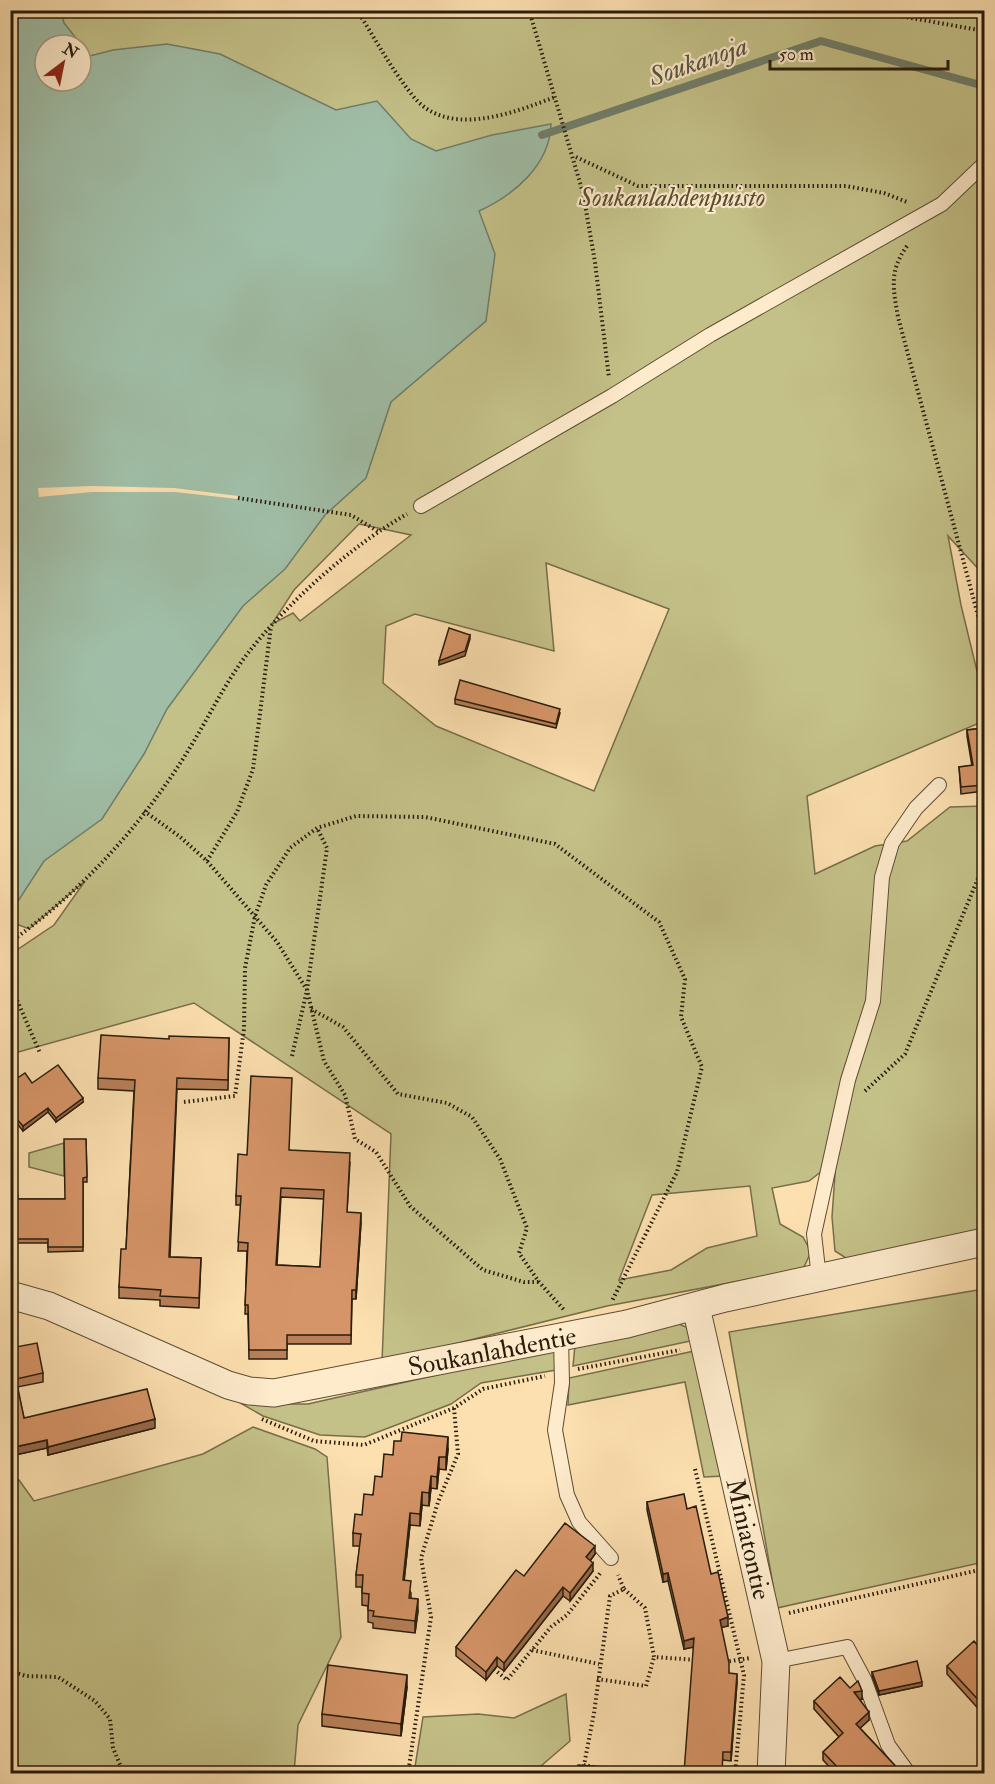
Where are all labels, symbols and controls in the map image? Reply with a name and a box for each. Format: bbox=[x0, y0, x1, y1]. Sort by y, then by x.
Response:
water label: Soukanoja bbox=[644, 29, 752, 94]
north arrow bbox=[33, 33, 93, 93]
scale bar bbox=[770, 33, 948, 71]
text: N bbox=[58, 38, 82, 64]
text: 50 m bbox=[779, 43, 814, 66]
park label: Soukanlahdenpuisto bbox=[578, 182, 765, 214]
street label: Soukanlahdentie bbox=[405, 1320, 579, 1384]
street label: Miniatontie bbox=[719, 1476, 778, 1603]

